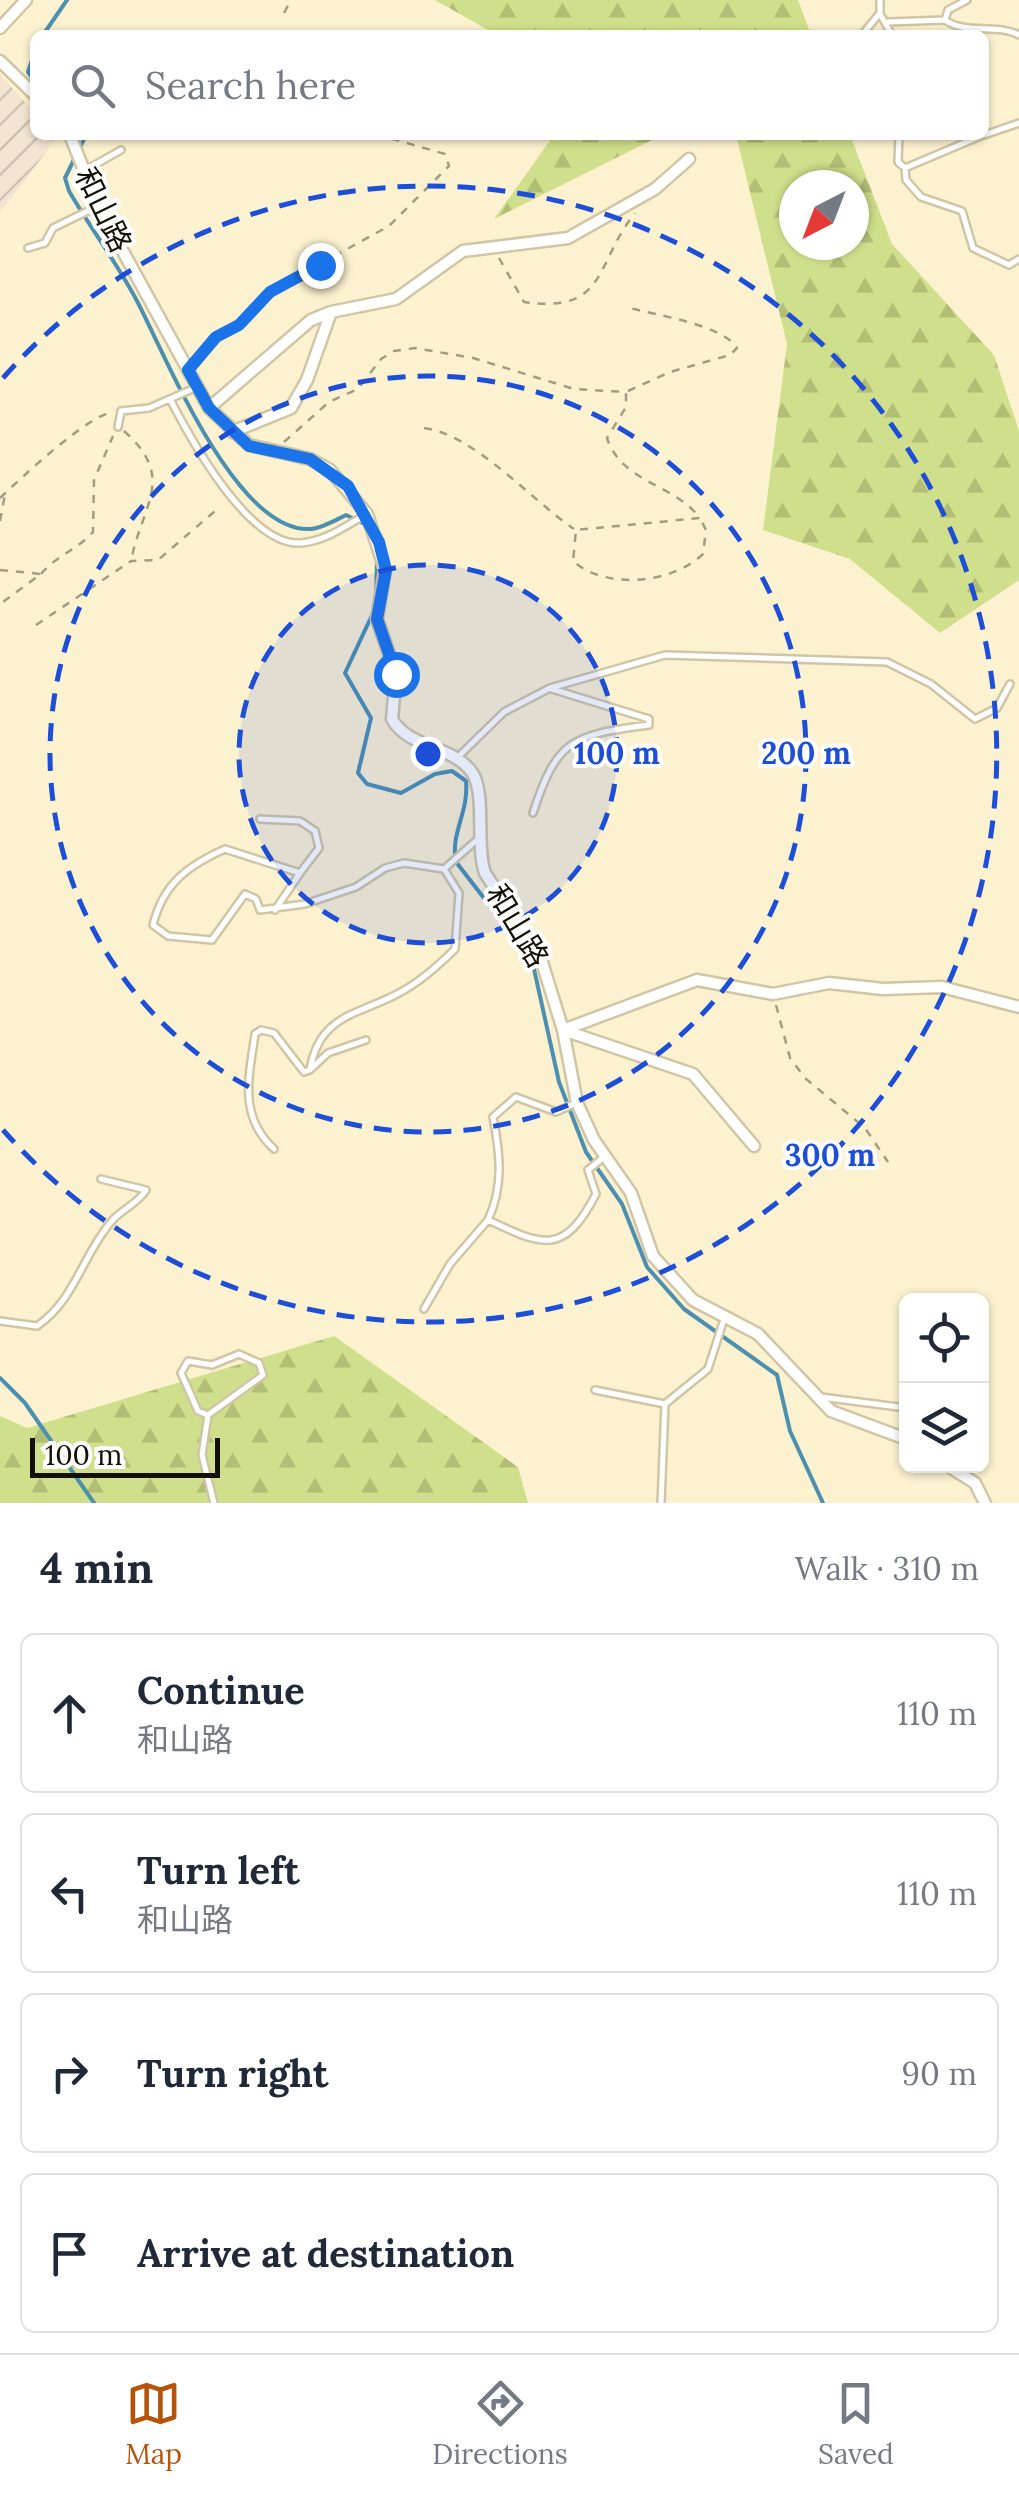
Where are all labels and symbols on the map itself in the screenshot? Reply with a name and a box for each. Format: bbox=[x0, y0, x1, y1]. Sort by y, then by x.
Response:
street label: 和山路 bbox=[67, 161, 141, 258]
north arrow bbox=[779, 170, 869, 260]
route end bbox=[298, 243, 344, 289]
route start bbox=[374, 652, 420, 698]
text: 100 m bbox=[574, 734, 660, 772]
text: 200 m bbox=[761, 734, 851, 772]
centre of rings bbox=[410, 736, 446, 772]
street label: 和山路 bbox=[478, 877, 557, 974]
text: 300 m bbox=[785, 1136, 876, 1174]
scale bar bbox=[30, 1433, 220, 1478]

